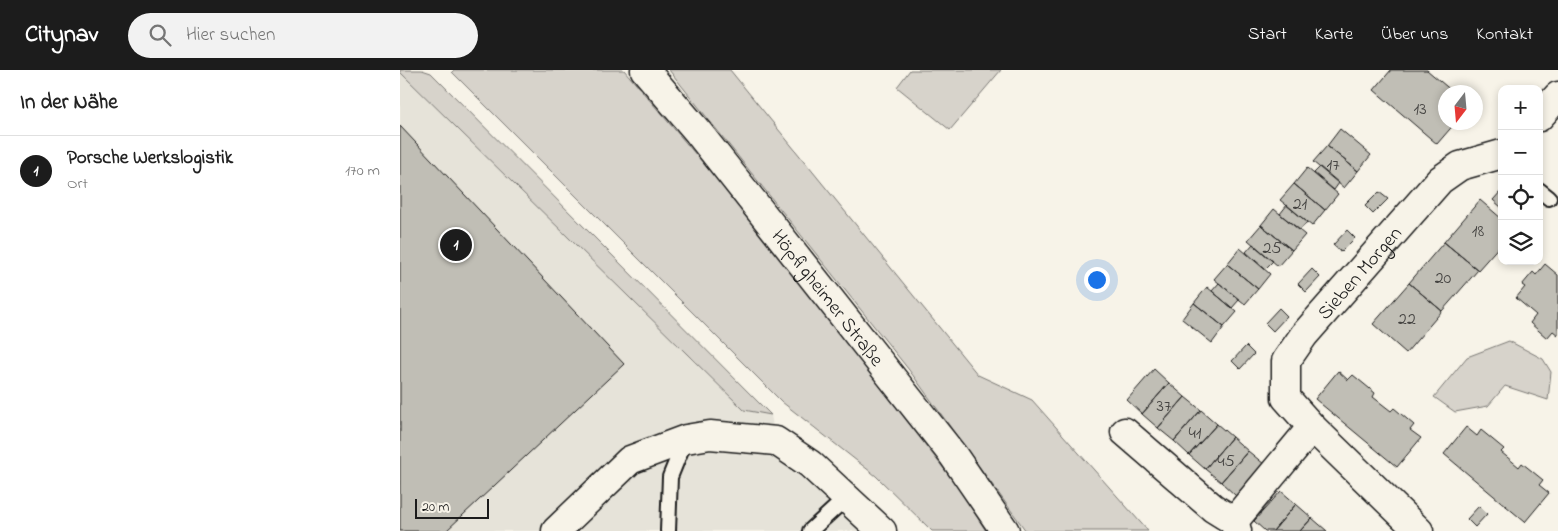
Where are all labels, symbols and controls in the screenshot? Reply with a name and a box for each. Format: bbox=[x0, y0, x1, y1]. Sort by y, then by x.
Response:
search box bbox=[128, 13, 478, 58]
text: Citynav bbox=[25, 18, 98, 53]
icon: search bbox=[146, 21, 174, 49]
text: Hier suchen bbox=[186, 22, 275, 49]
text: Start bbox=[1248, 22, 1287, 48]
text: Karte bbox=[1315, 22, 1353, 48]
text: Über uns bbox=[1381, 22, 1448, 48]
text: Kontakt bbox=[1476, 22, 1533, 48]
north arrow bbox=[1438, 85, 1483, 130]
map controls bbox=[1498, 85, 1543, 265]
button: + bbox=[1498, 85, 1543, 130]
text: In der Nähe bbox=[20, 88, 118, 118]
house number: 13 bbox=[1413, 97, 1427, 123]
button: − bbox=[1498, 130, 1543, 175]
text: Porsche Werkslogistik bbox=[67, 145, 233, 172]
house number: 17 bbox=[1326, 153, 1340, 179]
text: 1 bbox=[33, 159, 39, 183]
text: 170 m bbox=[345, 159, 380, 183]
text: Ort bbox=[67, 172, 88, 196]
button: locate bbox=[1498, 175, 1543, 220]
house number: 21 bbox=[1293, 192, 1308, 218]
house number: 18 bbox=[1472, 219, 1484, 245]
button: layers bbox=[1498, 220, 1543, 265]
street label: Sieben Morgen bbox=[1311, 221, 1410, 327]
street label: Höpfigheimer Straße bbox=[763, 224, 890, 374]
pin: 1 bbox=[440, 226, 472, 264]
house number: 25 bbox=[1262, 236, 1282, 262]
house number: 20 bbox=[1435, 266, 1452, 292]
your location bbox=[1084, 267, 1110, 293]
house number: 22 bbox=[1398, 307, 1416, 333]
house number: 37 bbox=[1157, 394, 1172, 420]
house number: 41 bbox=[1188, 421, 1202, 447]
house number: 45 bbox=[1217, 449, 1235, 475]
scale bar bbox=[415, 496, 489, 519]
text: 20 m bbox=[422, 497, 449, 518]

